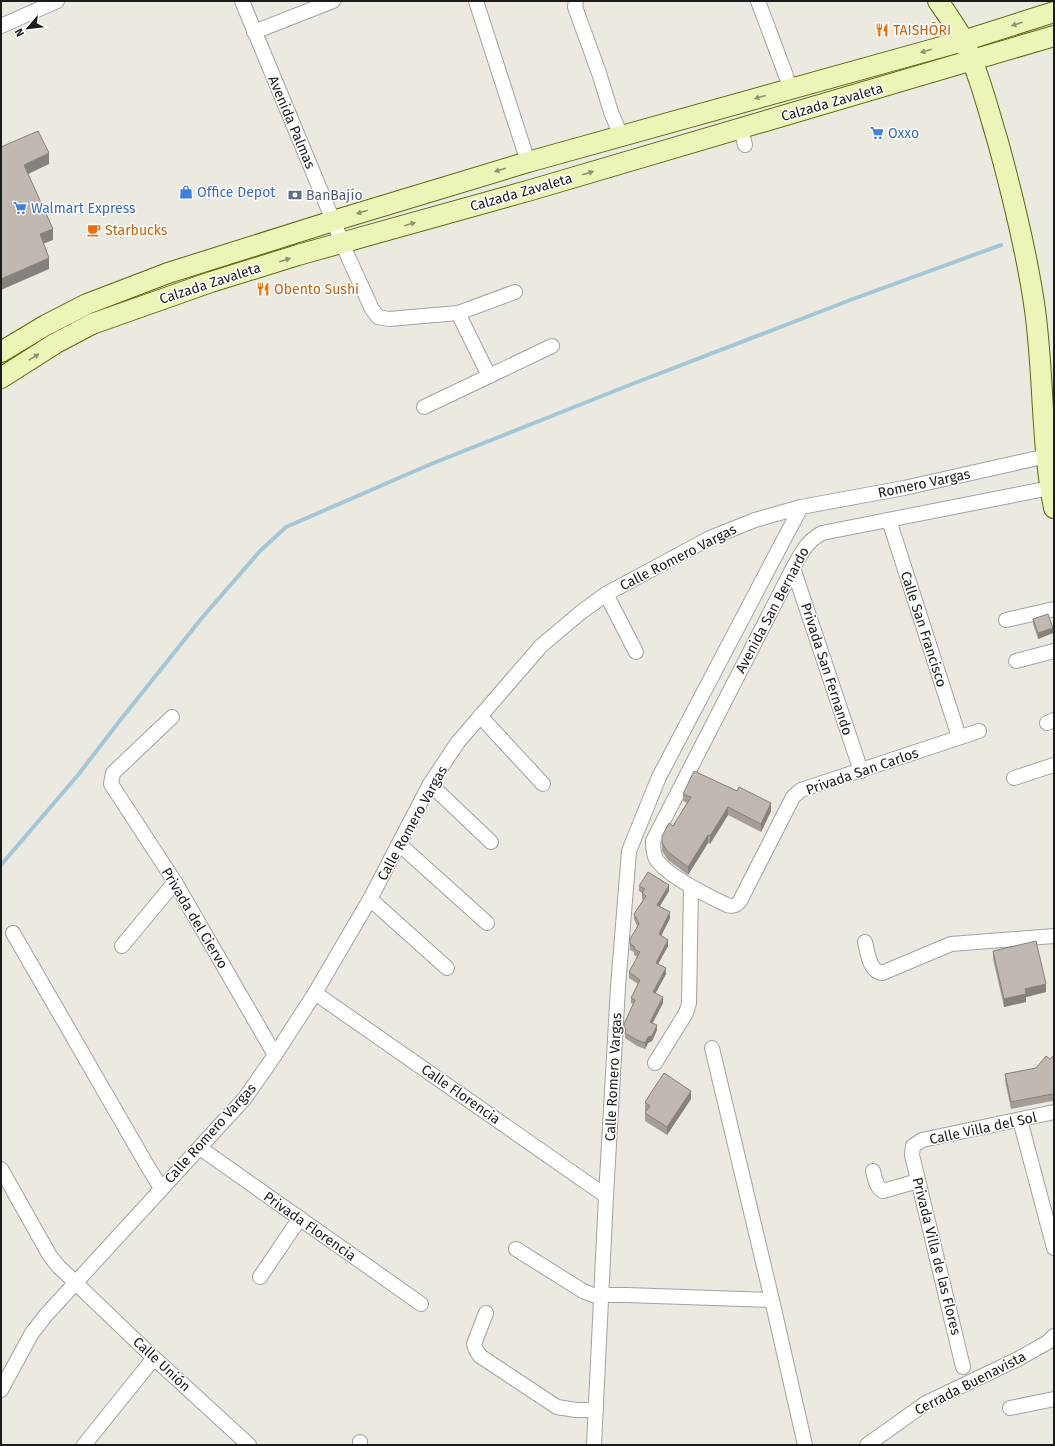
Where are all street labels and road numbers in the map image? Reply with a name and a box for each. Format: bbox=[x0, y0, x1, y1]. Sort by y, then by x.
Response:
street label: Avenida Palmas bbox=[264, 73, 319, 172]
street label: Calzada Zavaleta bbox=[779, 80, 885, 125]
street label: Calzada Zavaleta bbox=[468, 170, 574, 215]
street label: Calzada Zavaleta bbox=[157, 259, 263, 308]
street label: Romero Vargas bbox=[876, 465, 972, 502]
street label: Calle Romero Vargas bbox=[617, 520, 740, 594]
street label: Avenida San Bernardo bbox=[732, 544, 813, 676]
street label: Calle San Francisco bbox=[897, 569, 950, 689]
street label: Privada San Fernando bbox=[797, 601, 856, 738]
street label: Privada San Carlos bbox=[804, 744, 921, 799]
street label: Calle Romero Vargas bbox=[374, 762, 451, 884]
street label: Privada del Ciervo bbox=[158, 865, 231, 972]
street label: Calle Romero Vargas bbox=[602, 1012, 625, 1142]
street label: Calle Florencia bbox=[418, 1061, 504, 1128]
street label: Calle Romero Vargas bbox=[161, 1080, 260, 1187]
street label: Calle Villa del Sol bbox=[928, 1109, 1038, 1148]
street label: Privada Villa de las Flores bbox=[909, 1176, 964, 1337]
street label: Privada Florencia bbox=[260, 1188, 359, 1265]
street label: Calle Unión bbox=[129, 1333, 194, 1395]
street label: Cerrada Buenavista bbox=[912, 1348, 1029, 1419]

